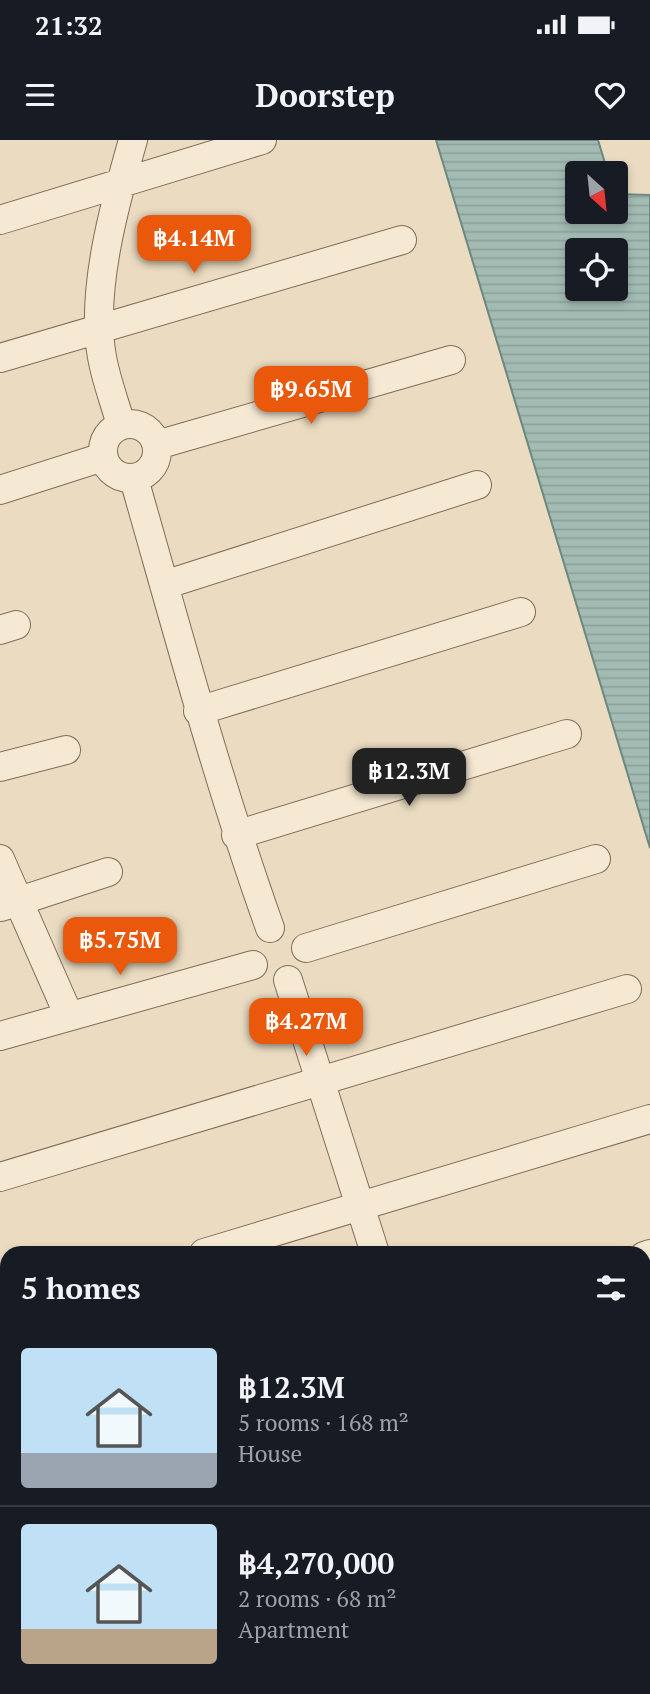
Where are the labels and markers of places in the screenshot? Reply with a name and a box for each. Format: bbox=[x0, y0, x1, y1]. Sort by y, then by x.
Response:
pin: ฿4.14M bbox=[137, 216, 251, 275]
pin: ฿9.65M bbox=[254, 366, 368, 426]
pin: ฿12.3M bbox=[352, 748, 466, 808]
pin: ฿5.75M bbox=[63, 918, 177, 977]
pin: ฿4.27M bbox=[249, 998, 363, 1058]

